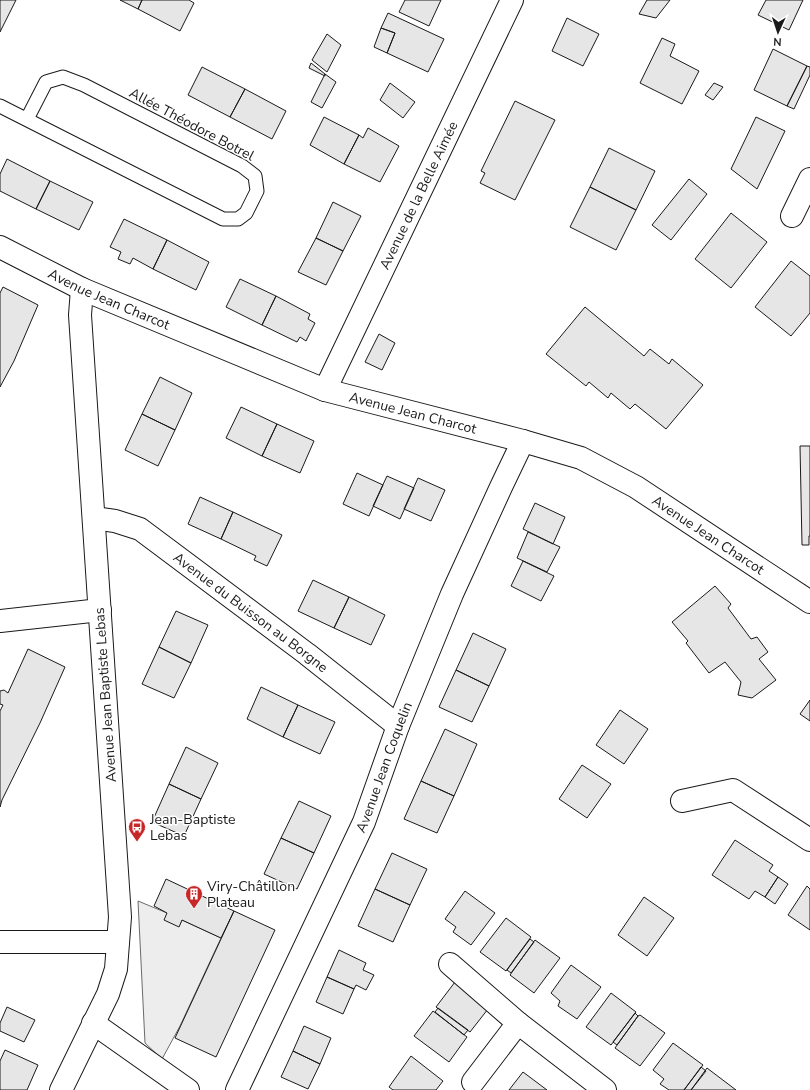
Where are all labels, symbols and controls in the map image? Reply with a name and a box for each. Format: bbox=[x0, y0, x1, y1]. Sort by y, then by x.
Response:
north arrow bbox=[758, 12, 798, 52]
text: N bbox=[773, 34, 782, 49]
street label: Allée Théodore Botrel bbox=[126, 83, 258, 166]
street label: Avenue de la Belle Aimée bbox=[375, 118, 462, 273]
street label: Avenue Jean Charcot bbox=[45, 264, 173, 334]
street label: Avenue Jean Charcot bbox=[347, 388, 479, 439]
street label: Avenue Jean Charcot bbox=[648, 491, 768, 579]
street label: Avenue du Buisson au Borgne bbox=[169, 548, 332, 677]
street label: Avenue Jean Baptiste Lebas bbox=[90, 607, 121, 783]
street label: Avenue Jean Coquelin bbox=[351, 699, 417, 836]
place label: Jean-Baptiste Lebas bbox=[149, 810, 235, 845]
bus stop icon: Jean-Baptiste Lebas bbox=[127, 817, 147, 842]
place label: Viry-Châtillon Plateau bbox=[206, 877, 295, 912]
building icon: Viry-Châtillon Plateau bbox=[184, 884, 204, 909]

